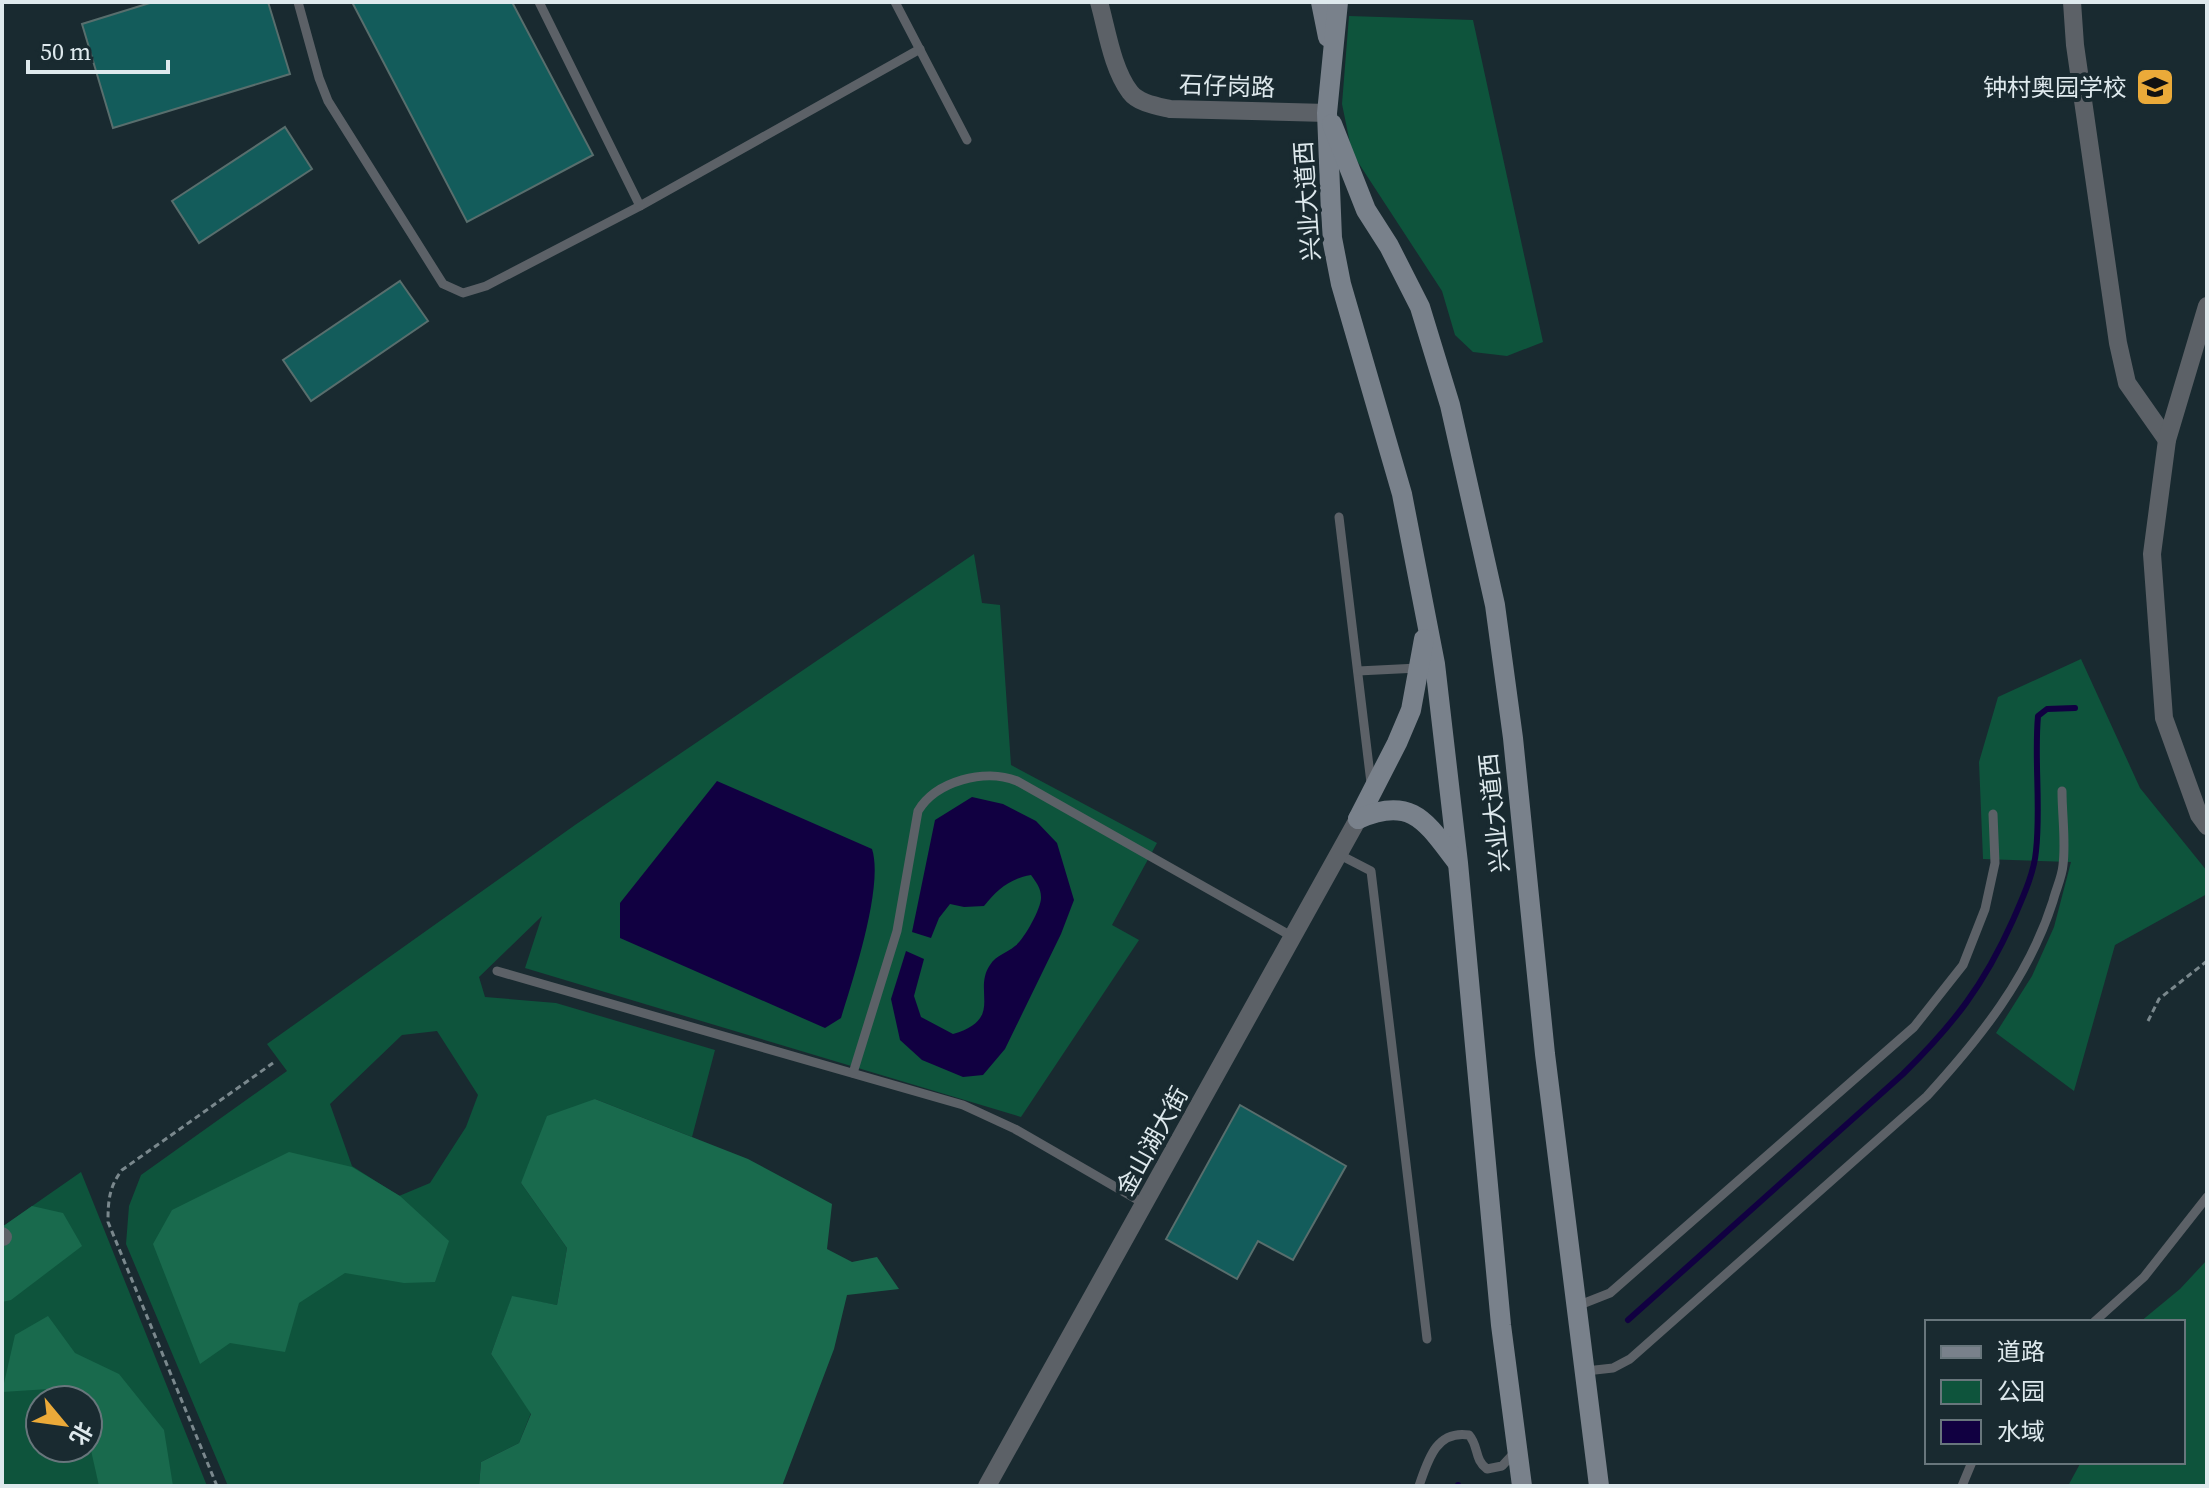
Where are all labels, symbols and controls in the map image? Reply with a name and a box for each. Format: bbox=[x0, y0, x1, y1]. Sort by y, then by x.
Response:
scale bar bbox=[28, 24, 168, 74]
text: 50 m bbox=[40, 35, 91, 68]
school or university icon: 钟村奥园学校 bbox=[2134, 66, 2176, 108]
street label: 石仔岗路 bbox=[1178, 68, 1276, 104]
place label: 钟村奥园学校 bbox=[1983, 71, 2127, 104]
street label: 兴业大道西 bbox=[1286, 140, 1328, 262]
street label: 兴业大道西 bbox=[1471, 752, 1517, 874]
street label: 金山湖大街 bbox=[1108, 1081, 1196, 1201]
legend bbox=[1925, 1320, 2185, 1464]
text: 道路 bbox=[1997, 1335, 2045, 1368]
text: 公园 bbox=[1997, 1375, 2045, 1408]
north arrow bbox=[24, 1384, 104, 1464]
text: 水域 bbox=[1997, 1415, 2045, 1448]
text: 北 bbox=[63, 1417, 100, 1451]

